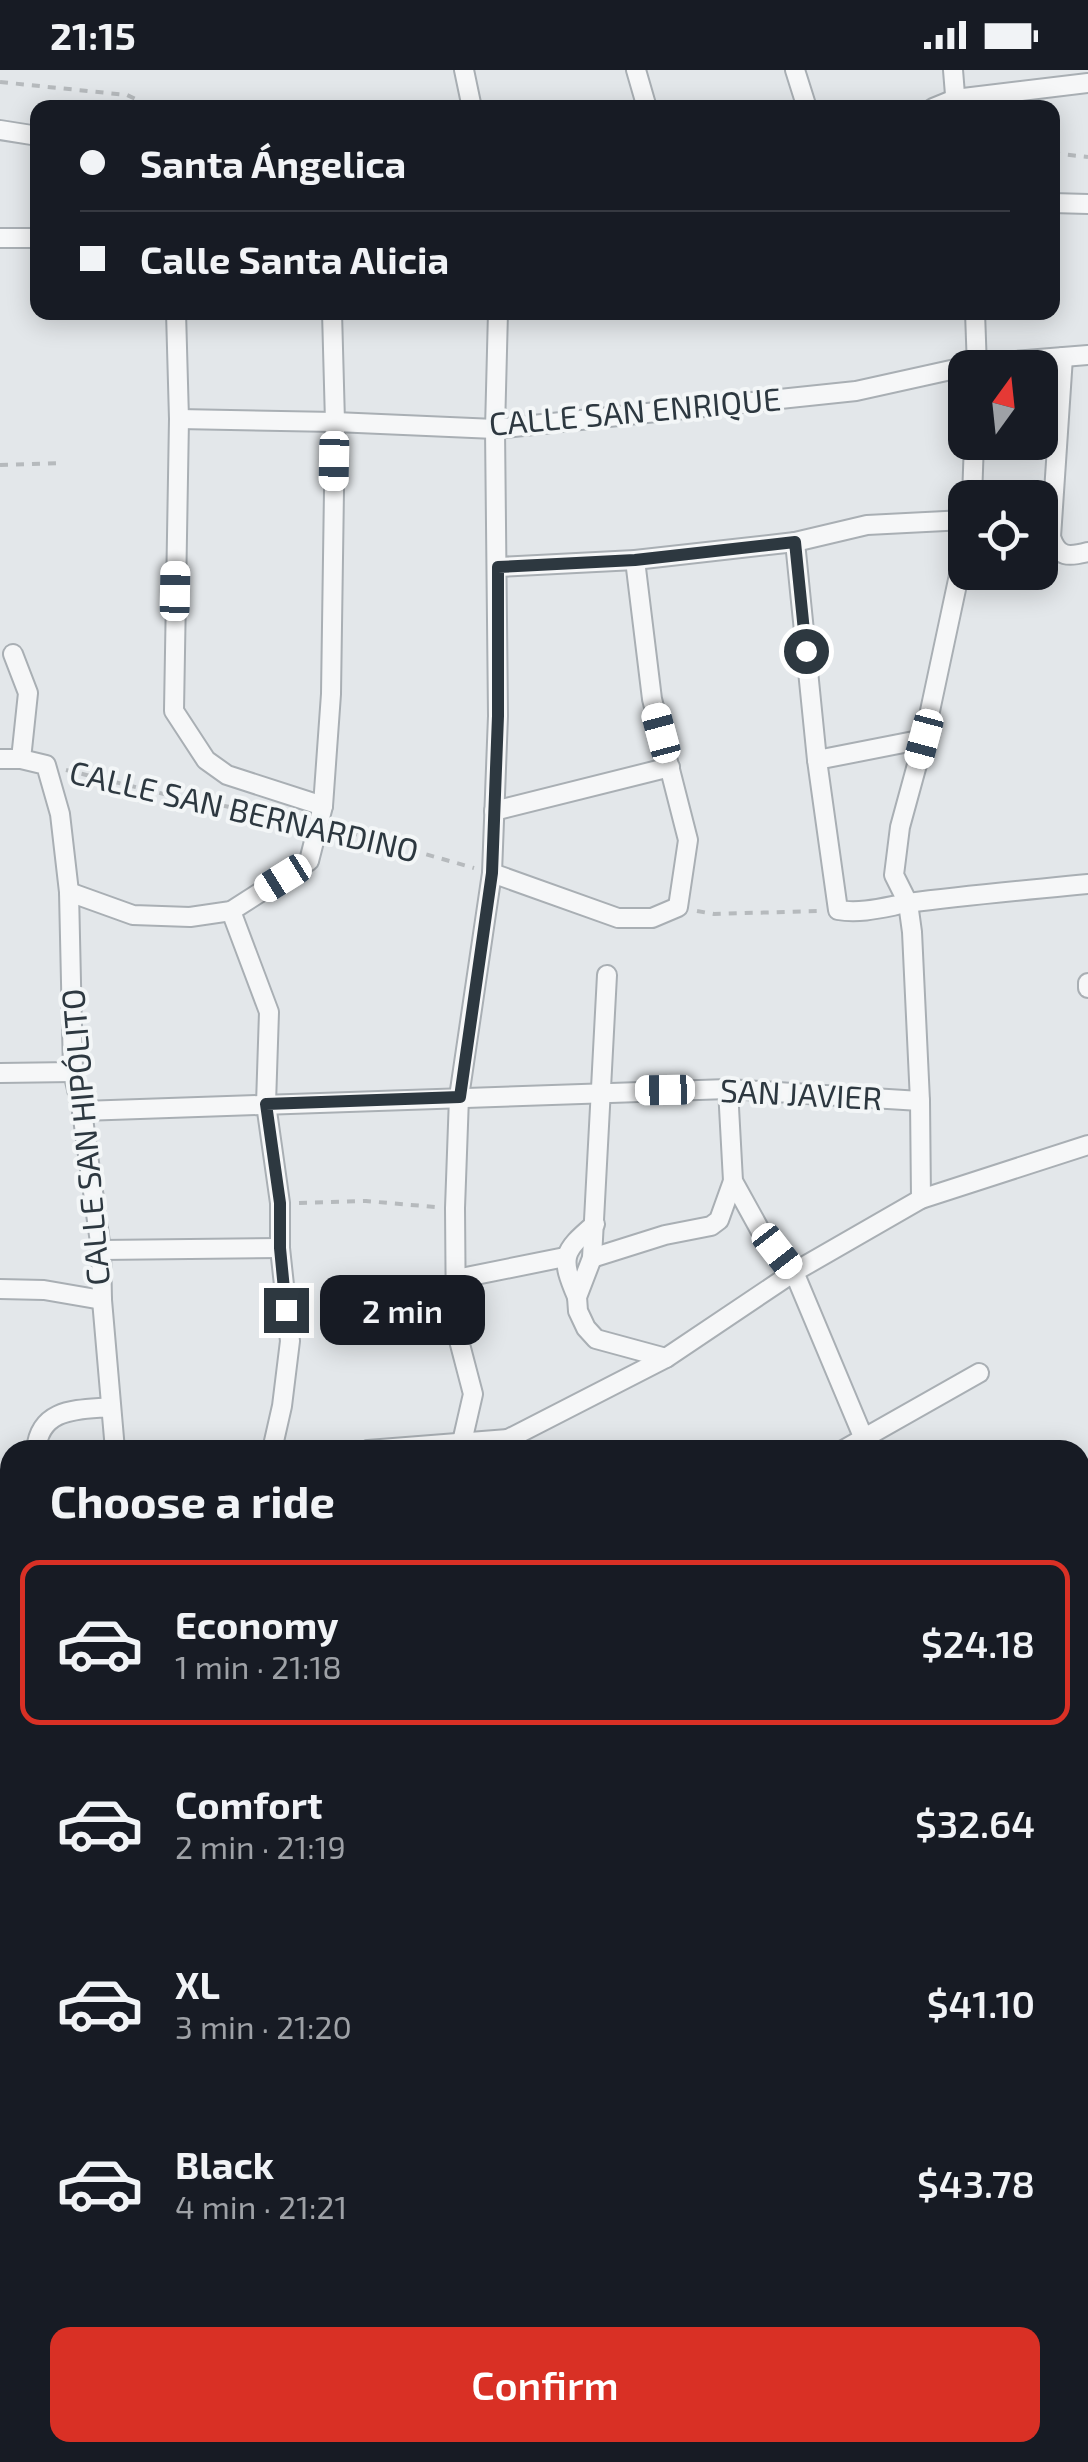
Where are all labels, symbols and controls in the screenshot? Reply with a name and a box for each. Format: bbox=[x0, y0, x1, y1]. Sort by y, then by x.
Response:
text: 21:15 bbox=[50, 12, 136, 58]
text: Santa Ángelica bbox=[140, 140, 406, 186]
text: Calle Santa Alicia bbox=[140, 236, 449, 282]
north arrow bbox=[948, 350, 1058, 460]
map controls bbox=[948, 350, 1058, 590]
street label: CALLE SAN ENRIQUE bbox=[487, 378, 782, 443]
car bbox=[318, 431, 350, 491]
button: locate bbox=[948, 480, 1058, 590]
car bbox=[159, 561, 191, 621]
route start bbox=[784, 629, 829, 674]
car bbox=[639, 700, 683, 766]
car bbox=[902, 706, 946, 772]
street label: CALLE SAN BERNARDINO bbox=[66, 751, 423, 869]
car bbox=[250, 849, 316, 907]
street label: CALLE SAN HIPÓLITO bbox=[52, 987, 116, 1287]
street label: SAN JAVIER bbox=[719, 1070, 883, 1116]
car bbox=[635, 1074, 695, 1106]
car bbox=[747, 1218, 807, 1284]
callout: 2 min bbox=[321, 1275, 486, 1345]
route end bbox=[264, 1288, 309, 1333]
text: 2 min bbox=[362, 1291, 443, 1329]
text: Choose a ride bbox=[50, 1473, 335, 1527]
icon: car bbox=[55, 1598, 145, 1688]
text: Economy bbox=[175, 1601, 339, 1647]
text: $24.18 bbox=[921, 1620, 1035, 1666]
text: 1 min · 21:18 bbox=[175, 1647, 342, 1685]
icon: car bbox=[55, 1778, 145, 1868]
text: Comfort bbox=[175, 1781, 323, 1827]
text: $32.64 bbox=[915, 1800, 1035, 1846]
text: 2 min · 21:19 bbox=[175, 1827, 346, 1865]
icon: car bbox=[55, 1958, 145, 2048]
text: XL bbox=[175, 1961, 220, 2007]
text: $41.10 bbox=[927, 1980, 1035, 2026]
text: 3 min · 21:20 bbox=[175, 2007, 352, 2045]
icon: car bbox=[55, 2138, 145, 2228]
text: Black bbox=[175, 2141, 274, 2187]
text: $43.78 bbox=[917, 2160, 1035, 2206]
text: 4 min · 21:21 bbox=[175, 2187, 347, 2225]
button: Confirm bbox=[50, 2327, 1040, 2442]

